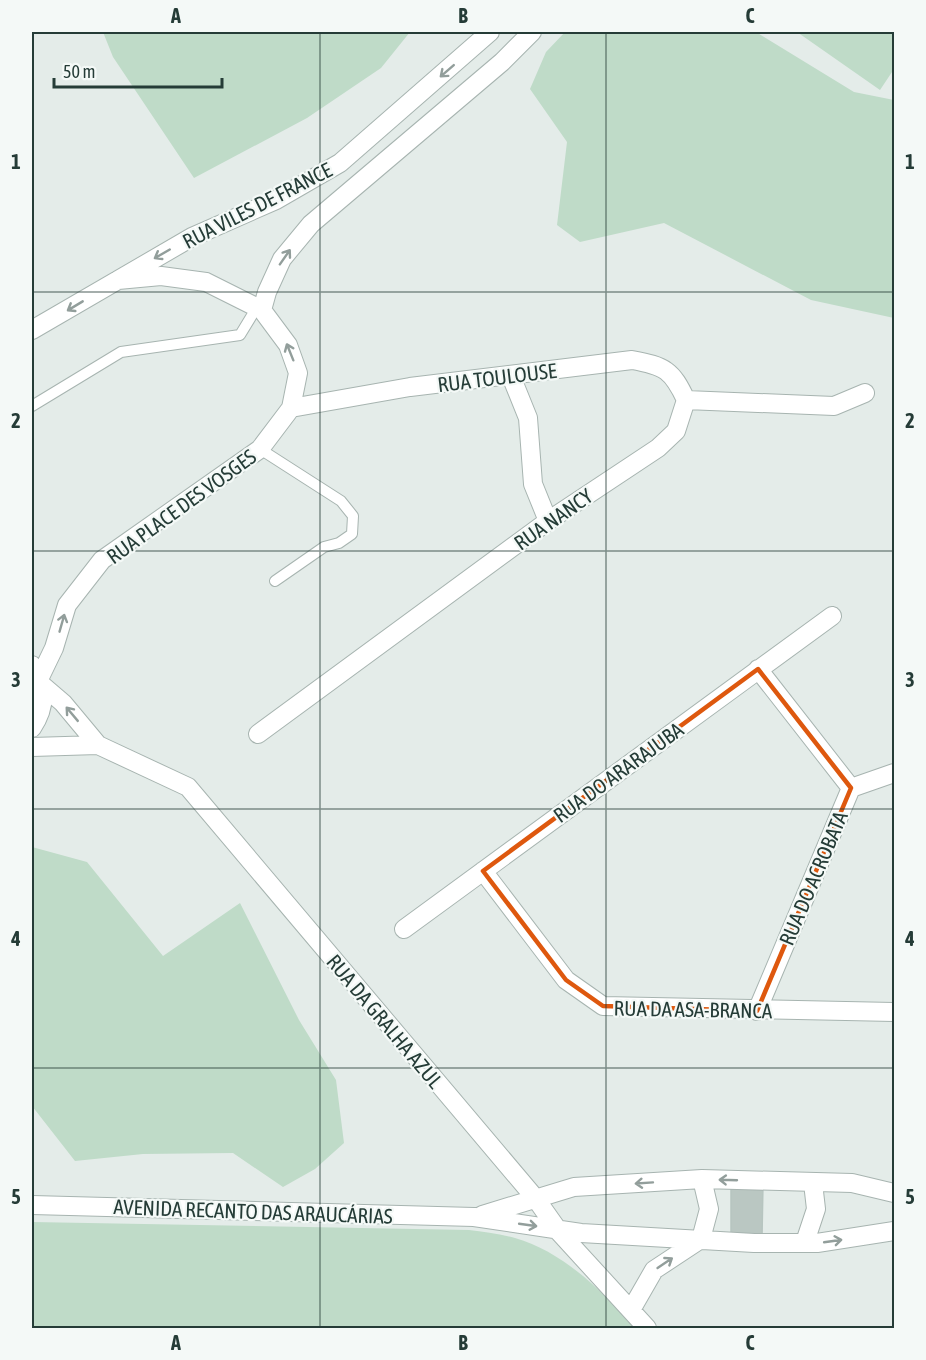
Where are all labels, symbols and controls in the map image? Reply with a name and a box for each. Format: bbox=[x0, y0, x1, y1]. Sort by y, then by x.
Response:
text: A bbox=[170, 4, 181, 27]
text: B bbox=[458, 4, 468, 27]
text: C bbox=[746, 4, 755, 27]
scale bar bbox=[54, 51, 222, 89]
text: 50 m bbox=[63, 61, 95, 82]
one-way arrow bbox=[440, 64, 455, 78]
text: 1 bbox=[11, 150, 21, 173]
text: 1 bbox=[905, 150, 915, 173]
street label: RUA VILES DE FRANCE bbox=[178, 157, 336, 253]
one-way arrow bbox=[154, 249, 171, 261]
one-way arrow bbox=[279, 249, 291, 265]
one-way arrow bbox=[67, 300, 84, 312]
one-way arrow bbox=[284, 343, 295, 362]
street label: RUA TOULOUSE bbox=[436, 358, 558, 396]
text: 2 bbox=[11, 409, 21, 432]
text: 2 bbox=[905, 409, 915, 432]
street label: RUA PLACE DES VOSGES bbox=[102, 444, 260, 568]
street label: RUA NANCY bbox=[509, 483, 597, 555]
one-way arrow bbox=[57, 614, 68, 633]
text: 3 bbox=[11, 668, 21, 691]
text: 3 bbox=[905, 668, 915, 691]
one-way arrow bbox=[65, 706, 78, 722]
street label: RUA DO ARARAJUBA bbox=[549, 717, 688, 827]
street label: RUA DO ACROBATA bbox=[774, 807, 852, 949]
text: 4 bbox=[10, 927, 21, 950]
text: 4 bbox=[904, 927, 915, 950]
street label: RUA DA GRALHA AZUL bbox=[322, 949, 448, 1093]
street label: RUA DA ASA-BRANCA bbox=[614, 996, 773, 1022]
one-way arrow bbox=[718, 1175, 738, 1186]
one-way arrow bbox=[634, 1178, 654, 1189]
text: 5 bbox=[11, 1185, 21, 1208]
text: 5 bbox=[905, 1185, 915, 1208]
street label: AVENIDA RECANTO DAS ARAUCÁRIAS bbox=[113, 1194, 393, 1228]
one-way arrow bbox=[517, 1219, 537, 1230]
one-way arrow bbox=[823, 1235, 842, 1246]
one-way arrow bbox=[656, 1257, 672, 1269]
text: A bbox=[170, 1331, 181, 1354]
text: B bbox=[458, 1331, 468, 1354]
text: C bbox=[746, 1331, 755, 1354]

